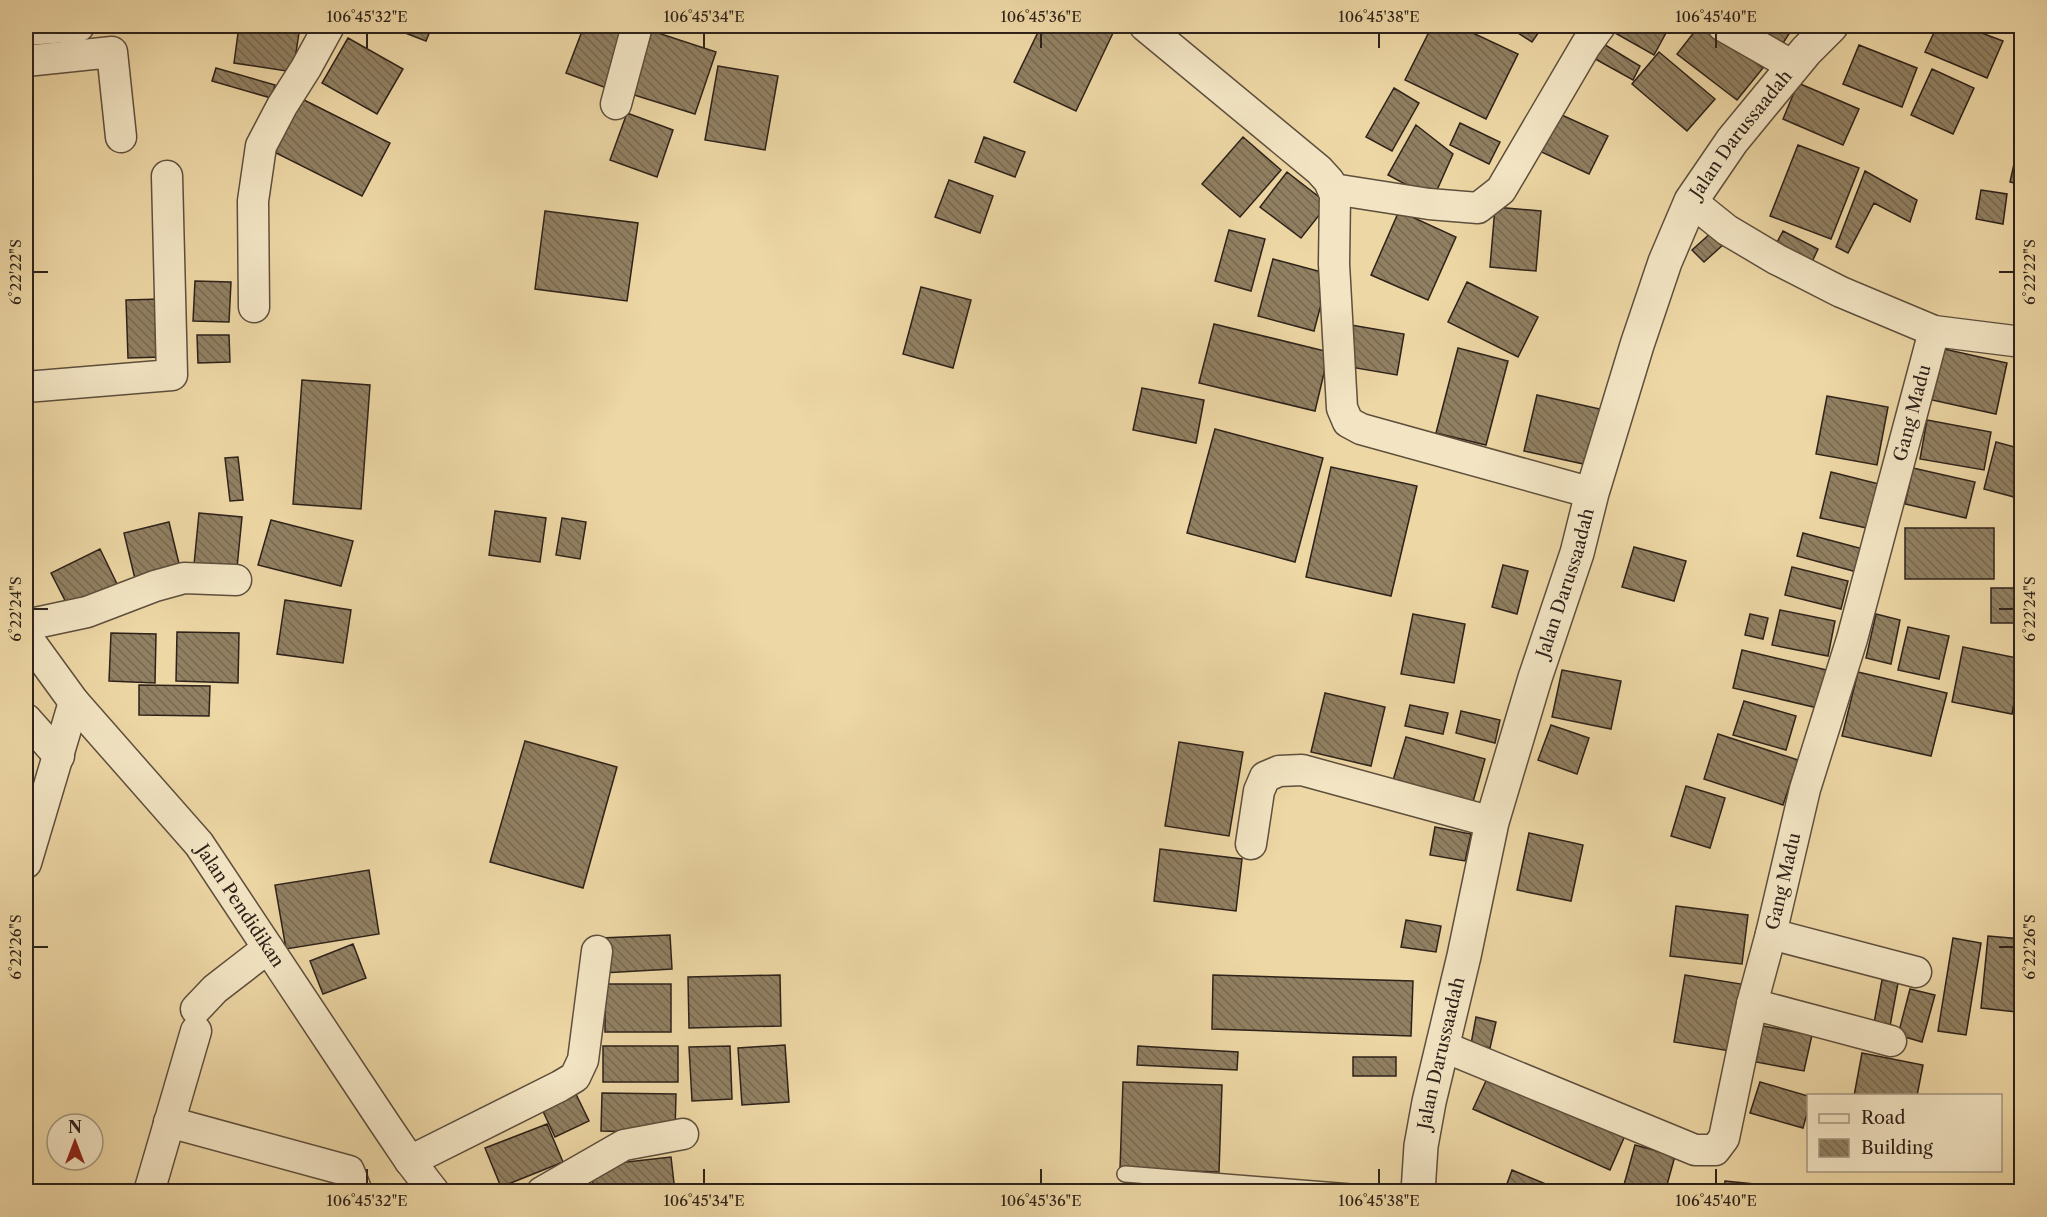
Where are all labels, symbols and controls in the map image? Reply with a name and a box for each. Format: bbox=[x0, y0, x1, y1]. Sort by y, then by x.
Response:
text: 106°45'32"E bbox=[326, 7, 408, 26]
text: 106°45'34"E bbox=[664, 7, 744, 26]
text: 106°45'36"E bbox=[1001, 7, 1081, 26]
text: 106°45'38"E bbox=[1338, 7, 1420, 26]
text: 106°45'40"E bbox=[1675, 7, 1757, 26]
street label: Jalan Darussaadah bbox=[1683, 65, 1797, 205]
text: 6°22'22"S bbox=[6, 239, 25, 305]
text: 6°22'22"S bbox=[2020, 239, 2039, 305]
street label: Gang Madu bbox=[1889, 362, 1936, 464]
street label: Jalan Darussaadah bbox=[1531, 506, 1599, 664]
text: 6°22'24"S bbox=[6, 576, 25, 642]
text: 6°22'24"S bbox=[2020, 576, 2039, 642]
street label: Gang Madu bbox=[1761, 831, 1805, 932]
street label: Jalan Pendidikan bbox=[190, 838, 289, 972]
text: 6°22'26"S bbox=[6, 914, 25, 980]
text: 6°22'26"S bbox=[2020, 914, 2039, 980]
street label: Jalan Darussaadah bbox=[1413, 975, 1470, 1134]
legend bbox=[1807, 1094, 2002, 1172]
text: Road bbox=[1861, 1107, 1906, 1129]
north arrow bbox=[45, 1112, 105, 1172]
text: N bbox=[68, 1117, 82, 1137]
text: Building bbox=[1861, 1137, 1933, 1159]
text: 106°45'32"E bbox=[326, 1191, 408, 1210]
text: 106°45'34"E bbox=[664, 1191, 744, 1210]
text: 106°45'36"E bbox=[1001, 1191, 1081, 1210]
text: 106°45'38"E bbox=[1338, 1191, 1420, 1210]
text: 106°45'40"E bbox=[1675, 1191, 1757, 1210]

